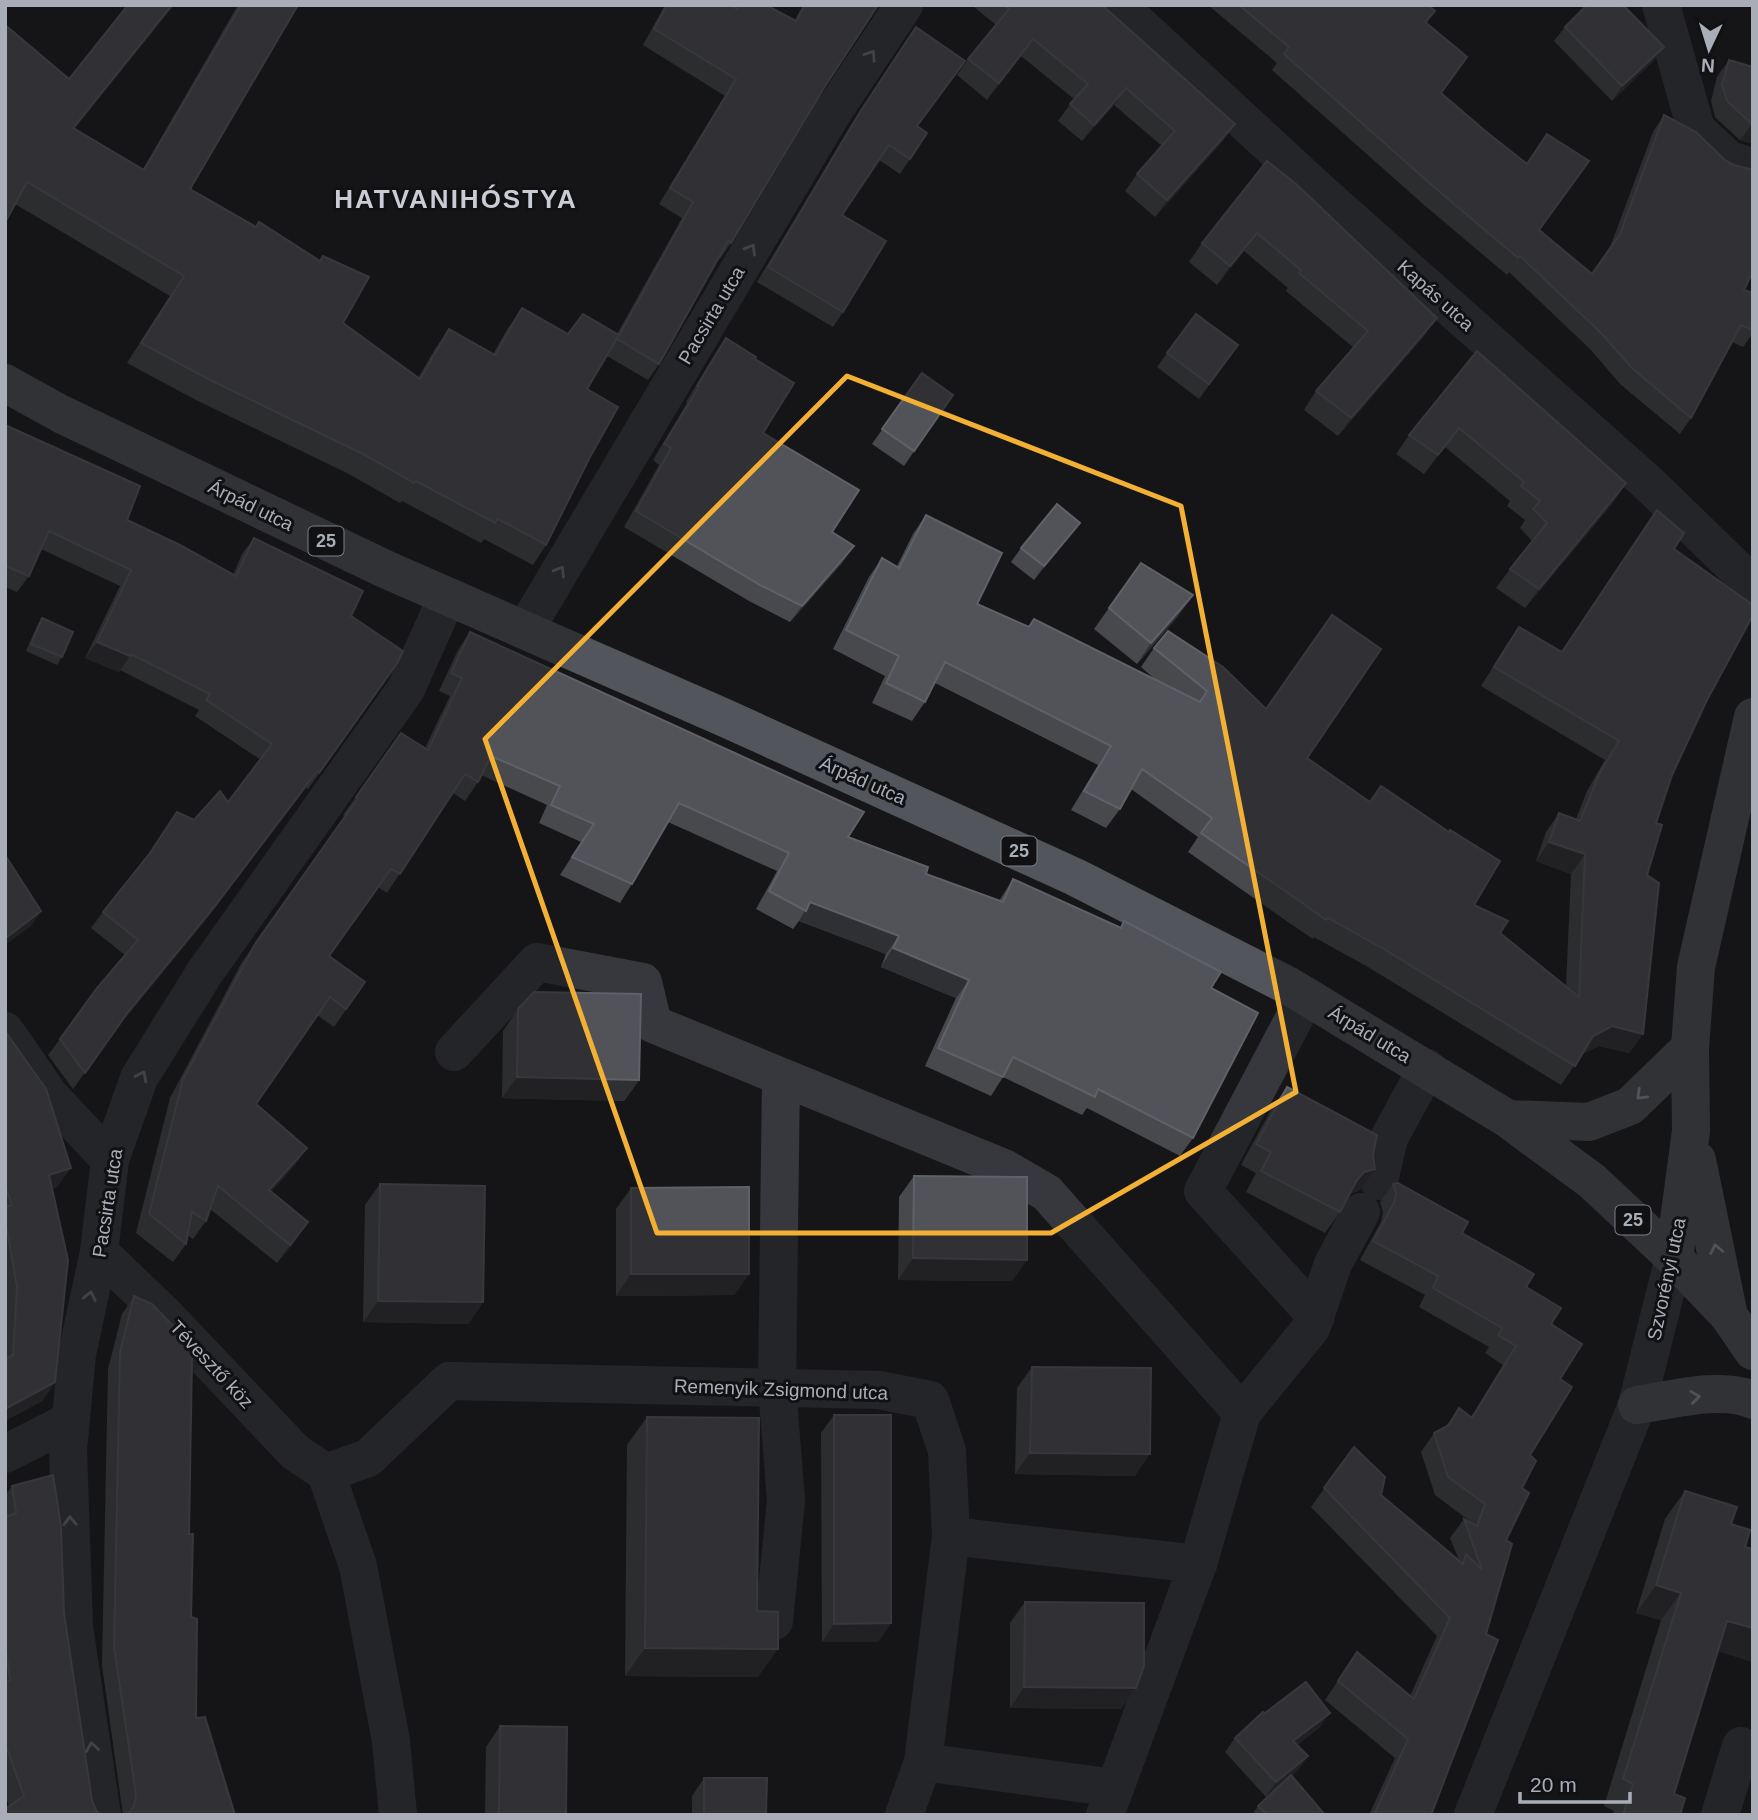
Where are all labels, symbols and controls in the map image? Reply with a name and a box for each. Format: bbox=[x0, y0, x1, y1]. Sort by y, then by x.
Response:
north arrow bbox=[1674, 14, 1744, 84]
one-way arrow bbox=[862, 50, 875, 63]
text: N bbox=[1700, 55, 1715, 76]
district label: HATVANIHÓSTYA bbox=[334, 184, 578, 214]
one-way arrow bbox=[743, 243, 756, 256]
street label: Kapás utca bbox=[1393, 256, 1478, 335]
street label: Pacsirta utca bbox=[674, 262, 749, 368]
street label: Árpád utca bbox=[205, 476, 297, 535]
road number: 25 bbox=[308, 526, 344, 556]
one-way arrow bbox=[552, 565, 565, 578]
street label: Árpád utca bbox=[817, 752, 909, 809]
road number: 25 bbox=[1002, 836, 1036, 866]
street label: Árpád utca bbox=[1325, 1002, 1415, 1067]
one-way arrow bbox=[133, 1071, 147, 1083]
one-way arrow bbox=[1636, 1087, 1649, 1100]
street label: Pacsirta utca bbox=[89, 1147, 127, 1259]
road number: 25 bbox=[1616, 1205, 1650, 1234]
street label: Szvorényi utca bbox=[1643, 1216, 1690, 1342]
one-way arrow bbox=[1709, 1243, 1724, 1255]
one-way arrow bbox=[81, 1290, 96, 1302]
street label: Tévesztő köz bbox=[166, 1316, 257, 1412]
street label: Remenyik Zsigmond utca bbox=[673, 1375, 889, 1404]
one-way arrow bbox=[1689, 1389, 1701, 1404]
one-way arrow bbox=[63, 1515, 78, 1526]
one-way arrow bbox=[85, 1741, 100, 1753]
scale bar bbox=[1520, 1760, 1630, 1804]
text: 20 m bbox=[1530, 1773, 1577, 1796]

